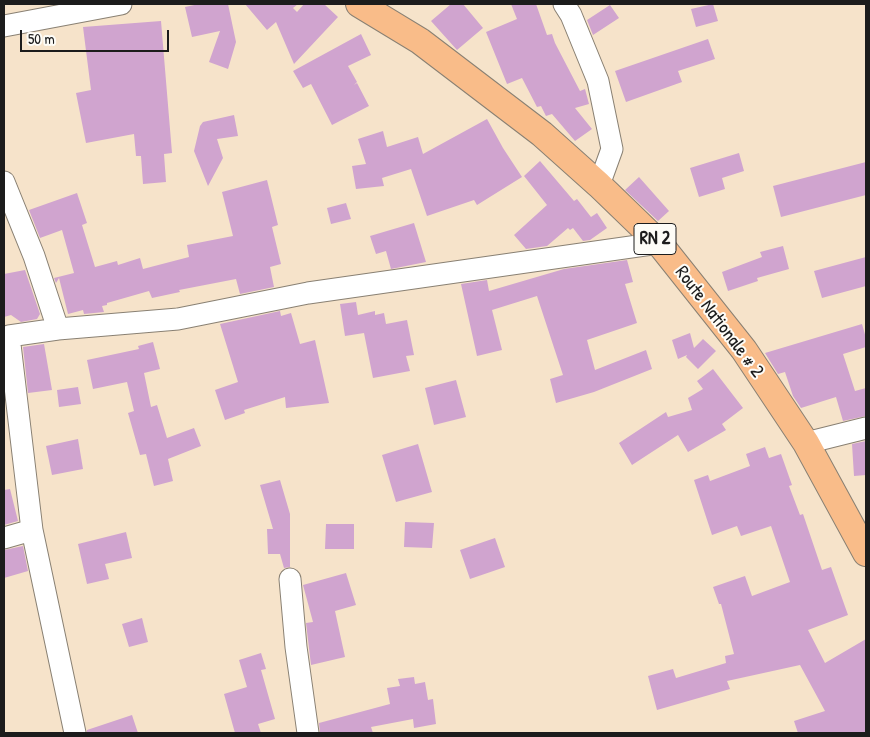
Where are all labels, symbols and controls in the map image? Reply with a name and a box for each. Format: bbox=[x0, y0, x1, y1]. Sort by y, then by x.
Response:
scale bar bbox=[22, 20, 171, 52]
text: 50 m bbox=[28, 28, 55, 49]
road number: RN 2 bbox=[634, 223, 676, 254]
street label: Route Nationale # 2 bbox=[670, 262, 768, 382]

